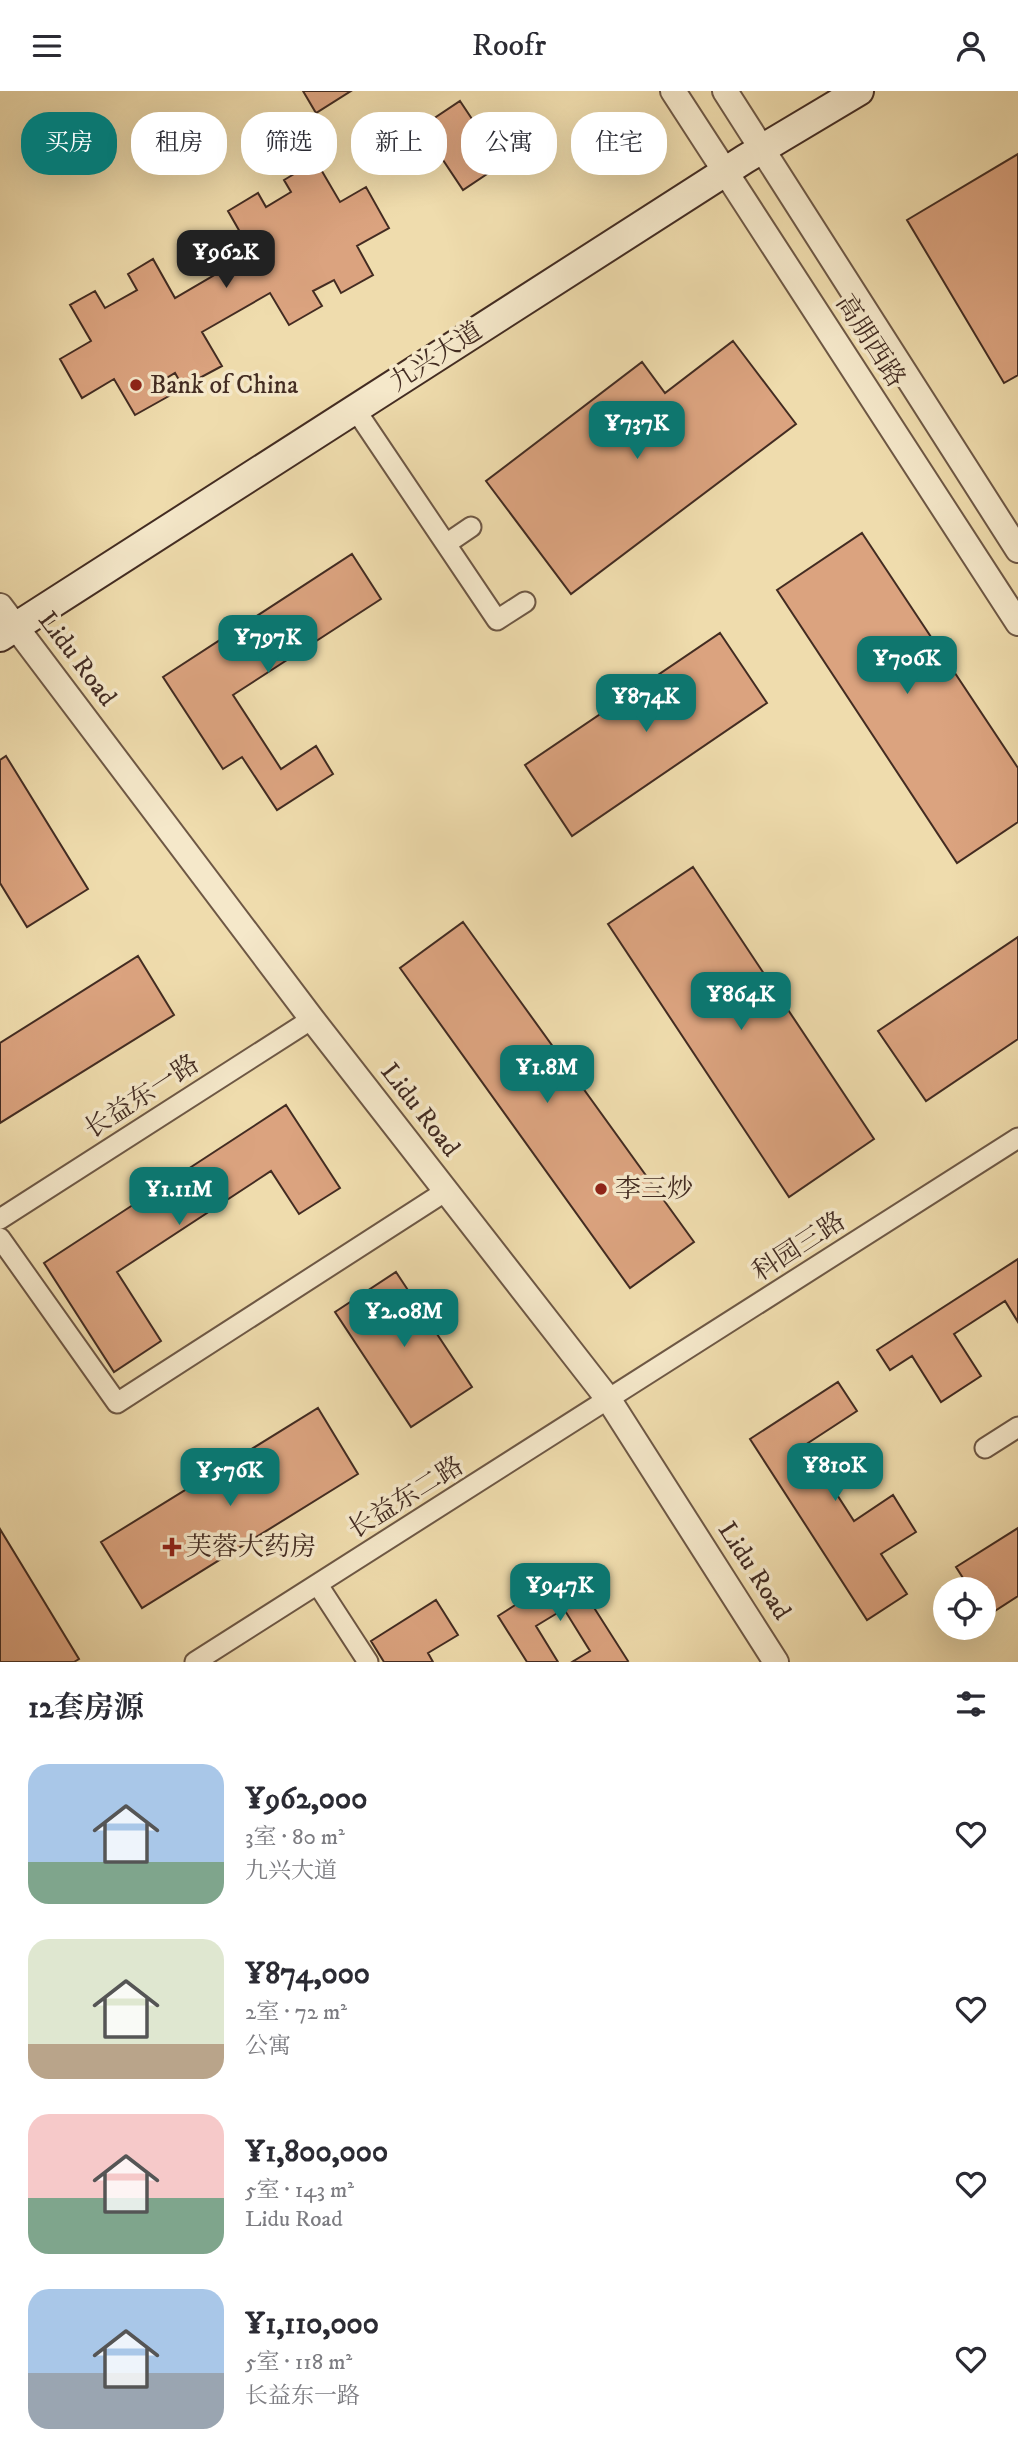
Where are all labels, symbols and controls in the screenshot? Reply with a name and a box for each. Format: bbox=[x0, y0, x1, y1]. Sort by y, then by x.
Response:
text: Roofr bbox=[472, 26, 546, 66]
icon: menu bbox=[28, 27, 66, 65]
icon: person bbox=[952, 27, 990, 65]
chip: 买房 bbox=[21, 112, 117, 175]
chip: 租房 bbox=[131, 112, 227, 175]
chip: 筛选 bbox=[241, 112, 337, 175]
chip: 新上 bbox=[351, 112, 447, 175]
chip: 公寓 bbox=[461, 112, 557, 175]
chip: 住宅 bbox=[571, 112, 667, 175]
pin: ¥962K bbox=[177, 231, 275, 290]
text: ¥962K bbox=[193, 238, 259, 267]
street label: 高朋西路 bbox=[828, 288, 912, 394]
street label: 九兴大道 bbox=[383, 315, 489, 399]
place label: Bank of China bbox=[150, 369, 298, 402]
marker: Bank of China bbox=[128, 377, 144, 393]
pin: ¥737K bbox=[588, 401, 686, 461]
text: ¥737K bbox=[605, 409, 669, 438]
street label: Lidu Road bbox=[31, 605, 123, 713]
pin: ¥797K bbox=[219, 615, 317, 675]
text: ¥797K bbox=[234, 623, 302, 652]
pin: ¥706K bbox=[858, 637, 956, 696]
text: ¥706K bbox=[873, 644, 941, 673]
pin: ¥874K bbox=[597, 675, 695, 734]
text: ¥874K bbox=[612, 682, 680, 711]
pin: ¥864K bbox=[692, 972, 790, 1032]
text: ¥864K bbox=[707, 980, 775, 1009]
pin: ¥1.8M bbox=[498, 1045, 596, 1105]
street label: 长益东一路 bbox=[78, 1048, 206, 1146]
text: ¥1.8M bbox=[516, 1053, 578, 1082]
street label: Lidu Road bbox=[373, 1056, 467, 1164]
pin: ¥1.11M bbox=[122, 1167, 236, 1227]
place label: 李三炒 bbox=[615, 1173, 693, 1206]
text: ¥1.11M bbox=[145, 1175, 213, 1204]
marker: 李三炒 bbox=[593, 1181, 609, 1197]
street label: 科园三路 bbox=[746, 1205, 852, 1289]
pin: ¥2.08M bbox=[347, 1289, 461, 1349]
text: ¥2.08M bbox=[365, 1297, 443, 1326]
pin: ¥810K bbox=[786, 1443, 884, 1503]
pin: ¥576K bbox=[181, 1449, 279, 1508]
street label: 长益东二路 bbox=[342, 1450, 470, 1546]
text: ¥810K bbox=[803, 1451, 867, 1480]
text: ¥576K bbox=[196, 1456, 264, 1485]
street label: Lidu Road bbox=[710, 1516, 798, 1626]
place label: 芙蓉大药房 bbox=[186, 1531, 316, 1564]
marker: 芙蓉大药房 bbox=[164, 1539, 180, 1555]
pin: ¥947K bbox=[511, 1563, 609, 1623]
text: ¥947K bbox=[526, 1571, 594, 1600]
map controls bbox=[933, 1577, 996, 1640]
button: locate bbox=[933, 1577, 996, 1640]
icon: filters bbox=[952, 1685, 990, 1723]
text: 12套房源 bbox=[28, 1690, 144, 1727]
text: ¥962,000 bbox=[245, 1781, 367, 1818]
icon: home bbox=[84, 1792, 168, 1876]
icon: heart bbox=[952, 1815, 990, 1853]
text: 3室 · 80 m² bbox=[245, 1823, 345, 1852]
text: 九兴大道 bbox=[245, 1857, 337, 1886]
text: ¥874,000 bbox=[245, 1956, 370, 1993]
icon: home bbox=[84, 1967, 168, 2051]
icon: heart bbox=[952, 1990, 990, 2028]
text: 2室 · 72 m² bbox=[245, 1998, 347, 2027]
text: 公寓 bbox=[245, 2032, 291, 2061]
text: ¥1,800,000 bbox=[245, 2134, 388, 2171]
icon: home bbox=[84, 2142, 168, 2226]
icon: heart bbox=[952, 2165, 990, 2203]
text: 5室 · 143 m² bbox=[245, 2176, 354, 2205]
text: Lidu Road bbox=[245, 2205, 343, 2234]
text: ¥1,110,000 bbox=[245, 2306, 379, 2343]
icon: home bbox=[84, 2317, 168, 2401]
icon: heart bbox=[952, 2340, 990, 2378]
text: 5室 · 118 m² bbox=[245, 2348, 352, 2377]
text: 长益东一路 bbox=[245, 2382, 360, 2411]

